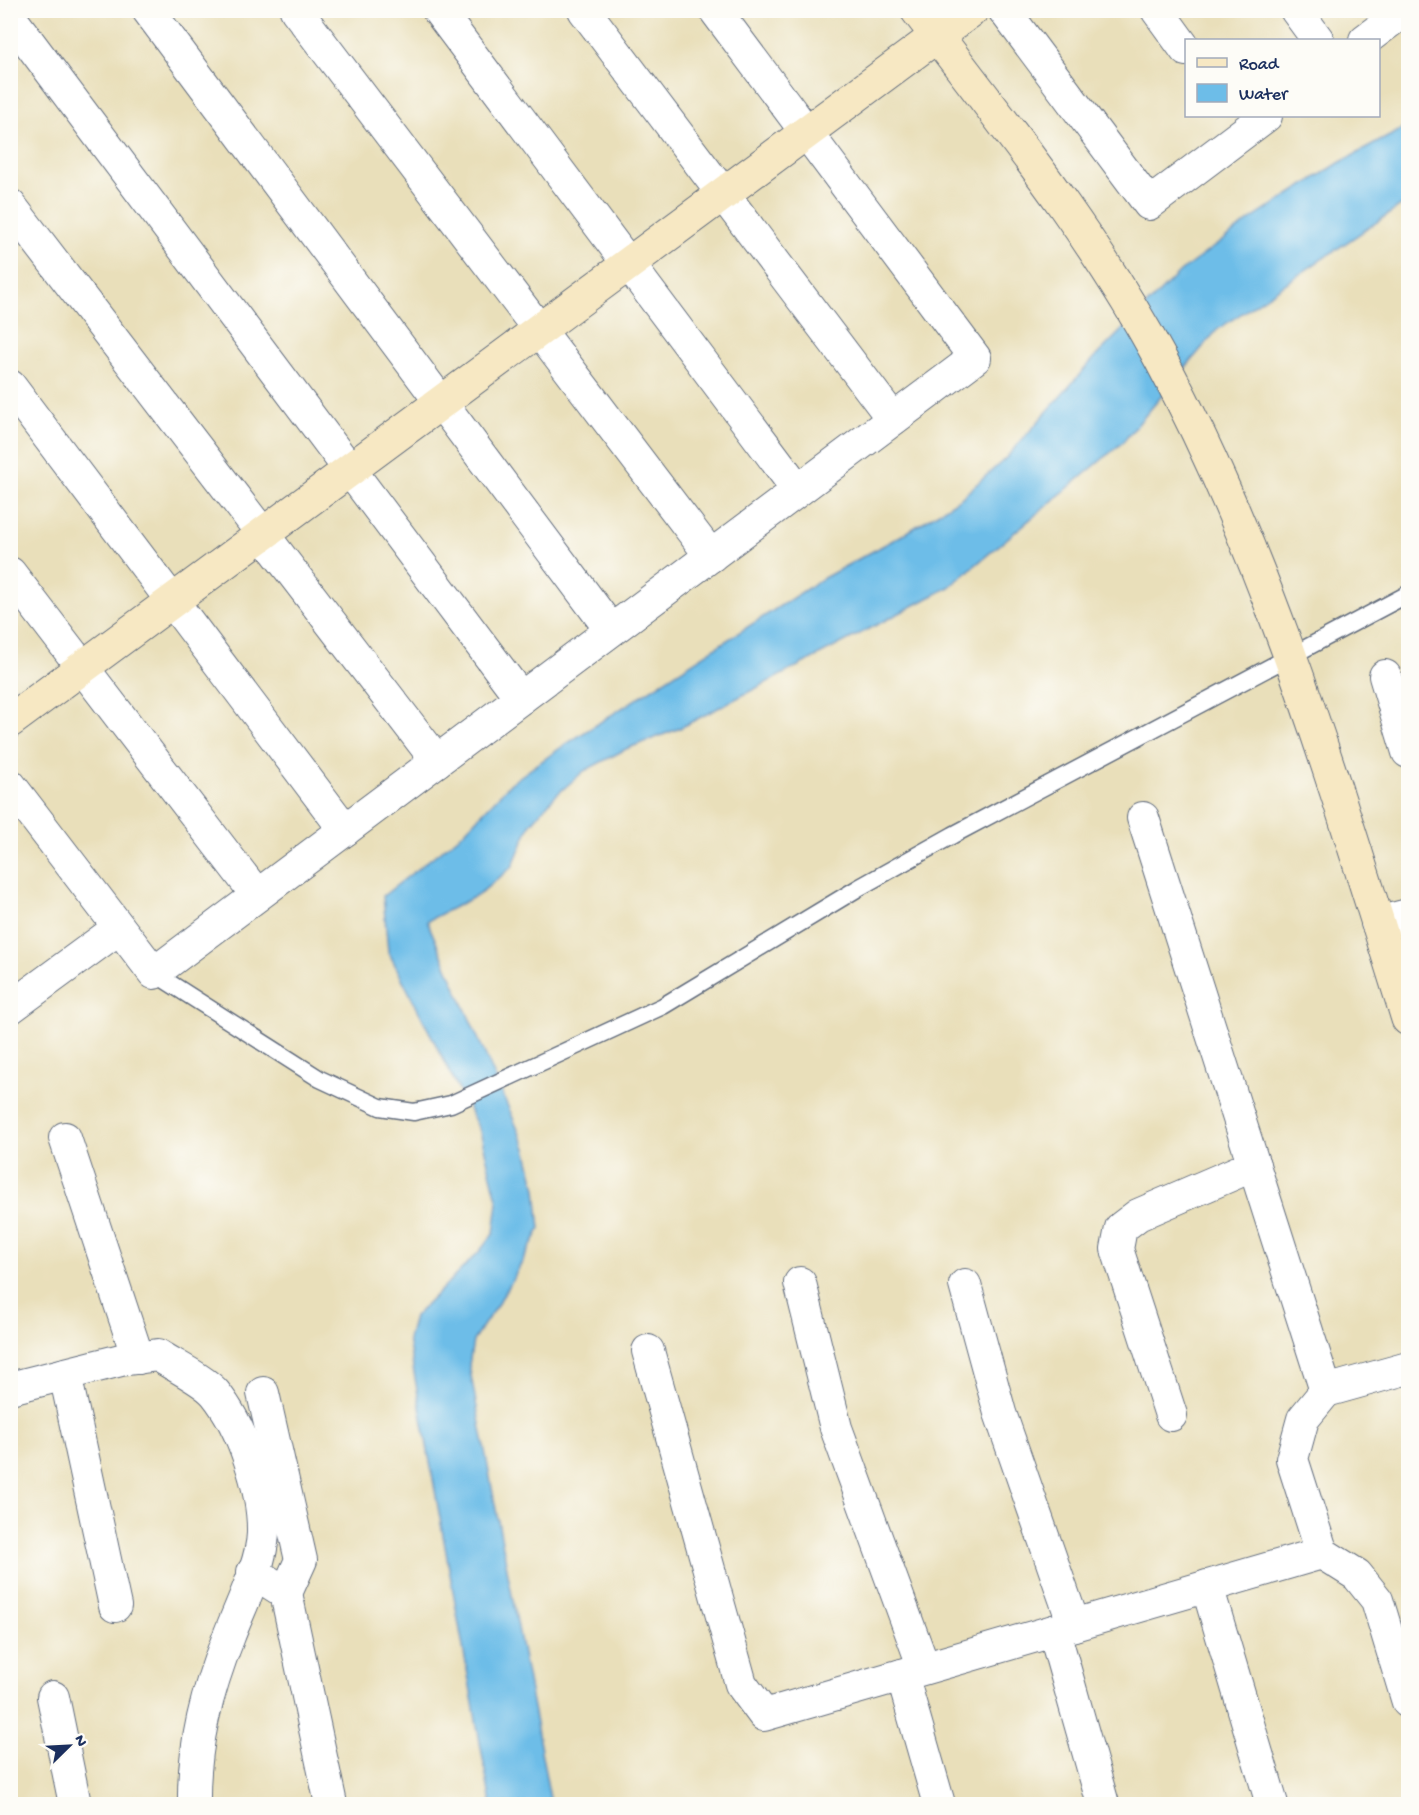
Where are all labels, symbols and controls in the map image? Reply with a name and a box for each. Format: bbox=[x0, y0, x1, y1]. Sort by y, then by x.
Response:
legend bbox=[1185, 39, 1380, 117]
text: Road bbox=[1239, 55, 1280, 76]
text: Water bbox=[1239, 85, 1289, 106]
north arrow bbox=[39, 1716, 99, 1776]
text: N bbox=[69, 1733, 91, 1750]

